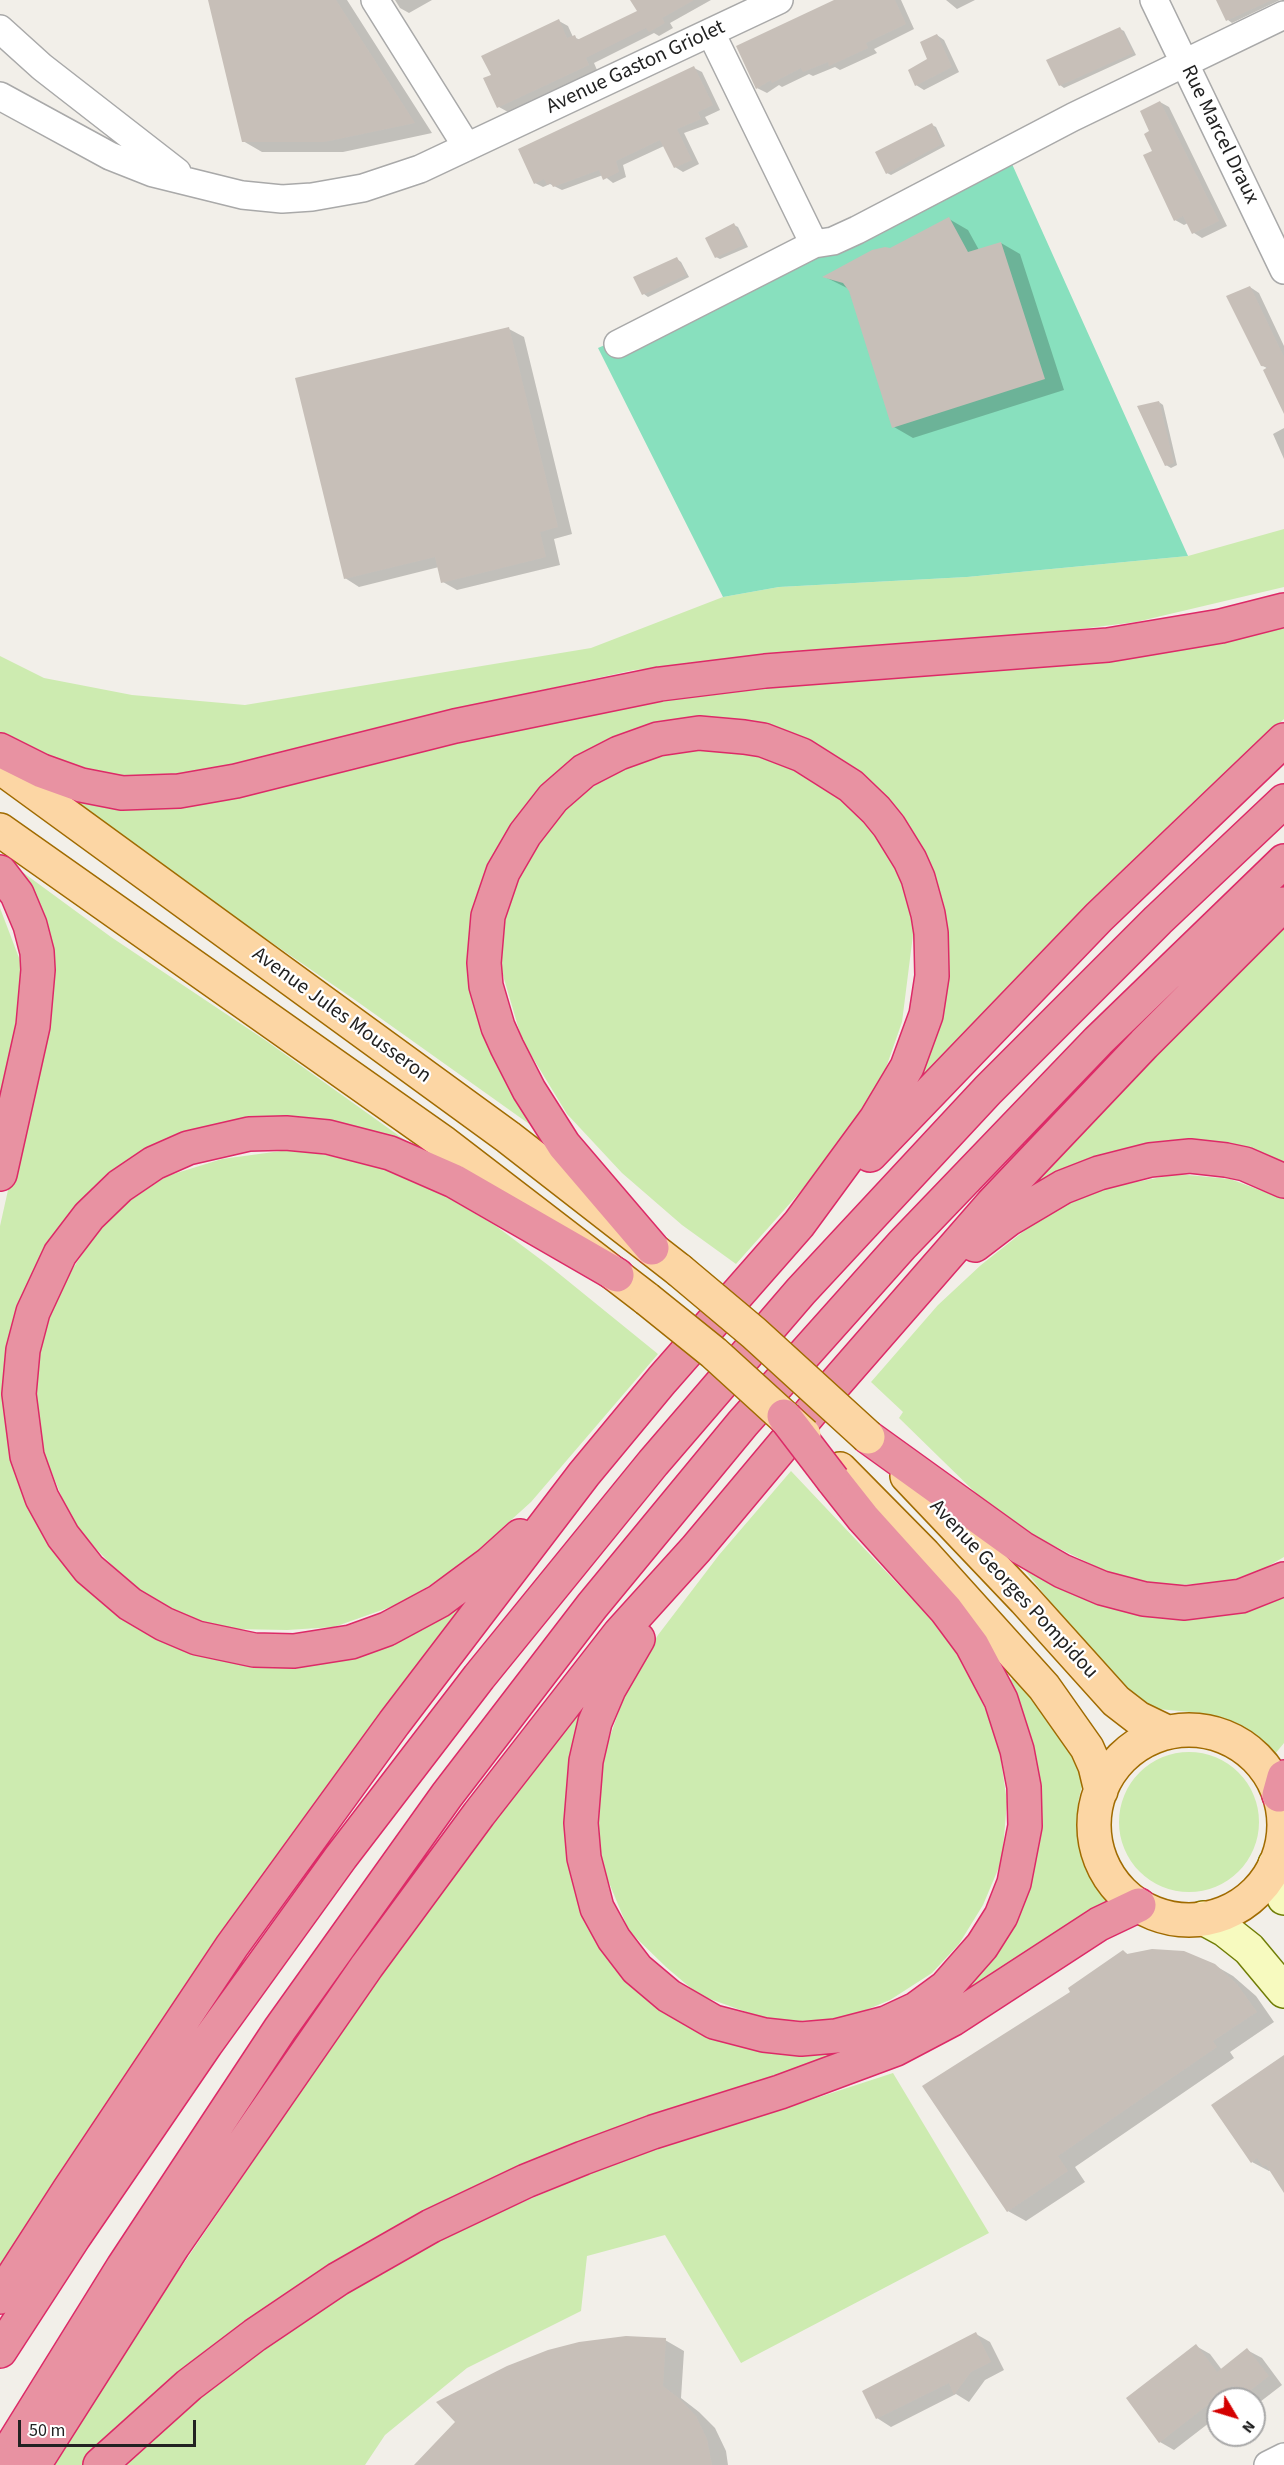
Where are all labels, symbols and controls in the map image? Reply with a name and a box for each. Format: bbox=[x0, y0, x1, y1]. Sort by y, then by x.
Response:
street label: Avenue Gaston Griolet bbox=[543, 16, 729, 120]
street label: Rue Marcel Draux bbox=[1175, 62, 1263, 208]
street label: Avenue Jules Mousseron bbox=[247, 943, 435, 1089]
street label: Avenue Georges Pompidou bbox=[923, 1495, 1103, 1685]
north arrow bbox=[1206, 2387, 1266, 2447]
scale bar bbox=[21, 2408, 200, 2446]
text: N bbox=[1237, 2416, 1261, 2438]
text: 50 m bbox=[29, 2418, 65, 2443]

